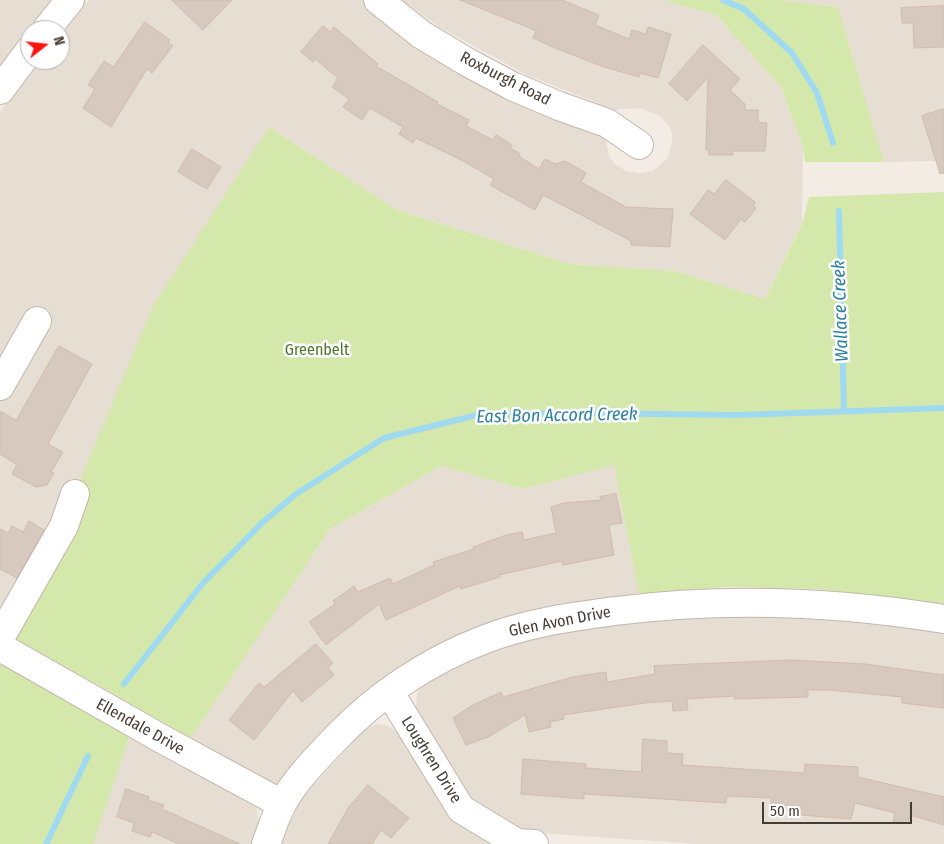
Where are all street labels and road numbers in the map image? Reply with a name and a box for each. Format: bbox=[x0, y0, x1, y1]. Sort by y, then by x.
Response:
street label: Roxburgh Road bbox=[457, 48, 553, 110]
street label: Glen Avon Drive bbox=[507, 603, 613, 641]
street label: Ellendale Drive bbox=[92, 695, 188, 759]
street label: Loughren Drive bbox=[397, 713, 465, 807]

